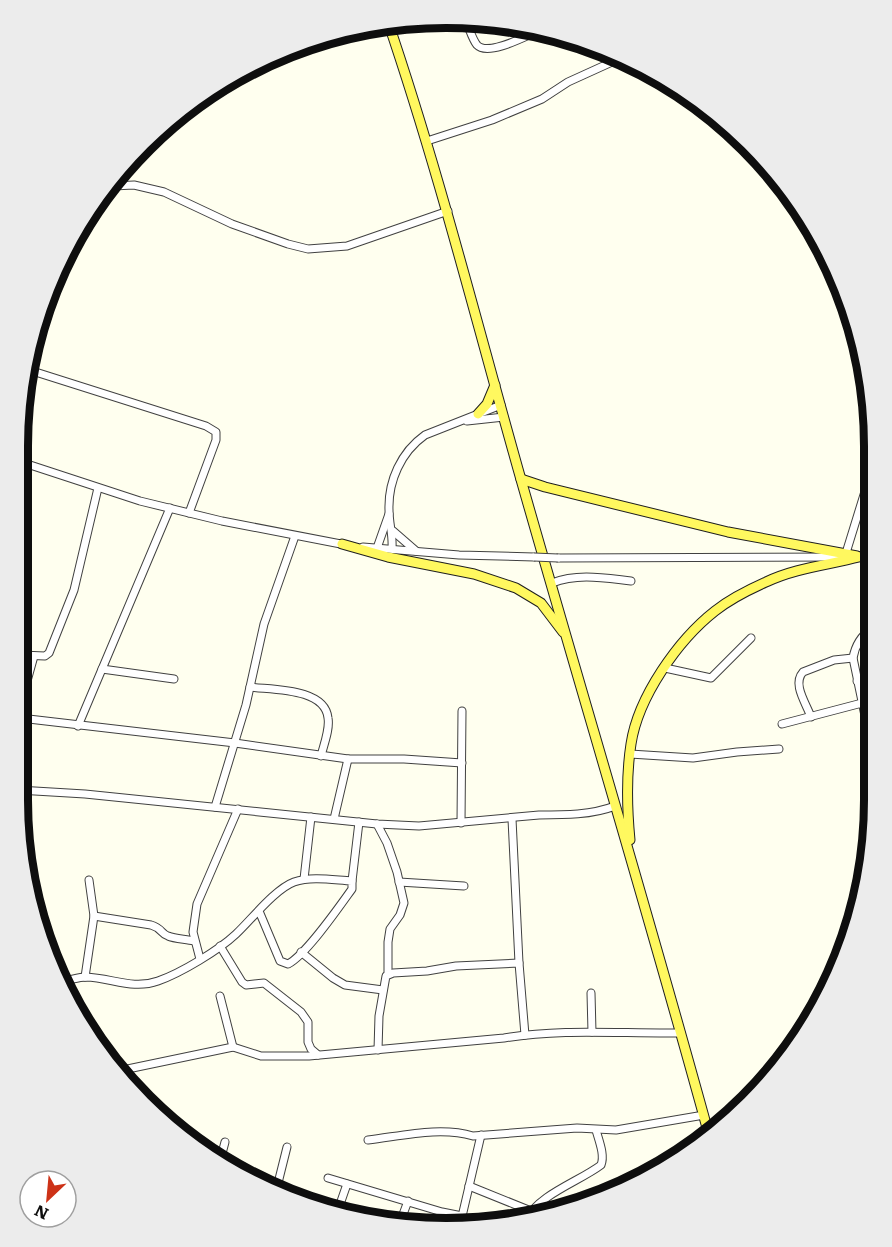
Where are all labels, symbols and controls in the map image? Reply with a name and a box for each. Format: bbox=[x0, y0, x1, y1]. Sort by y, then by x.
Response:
north arrow bbox=[18, 1169, 78, 1229]
text: N bbox=[30, 1200, 52, 1227]

